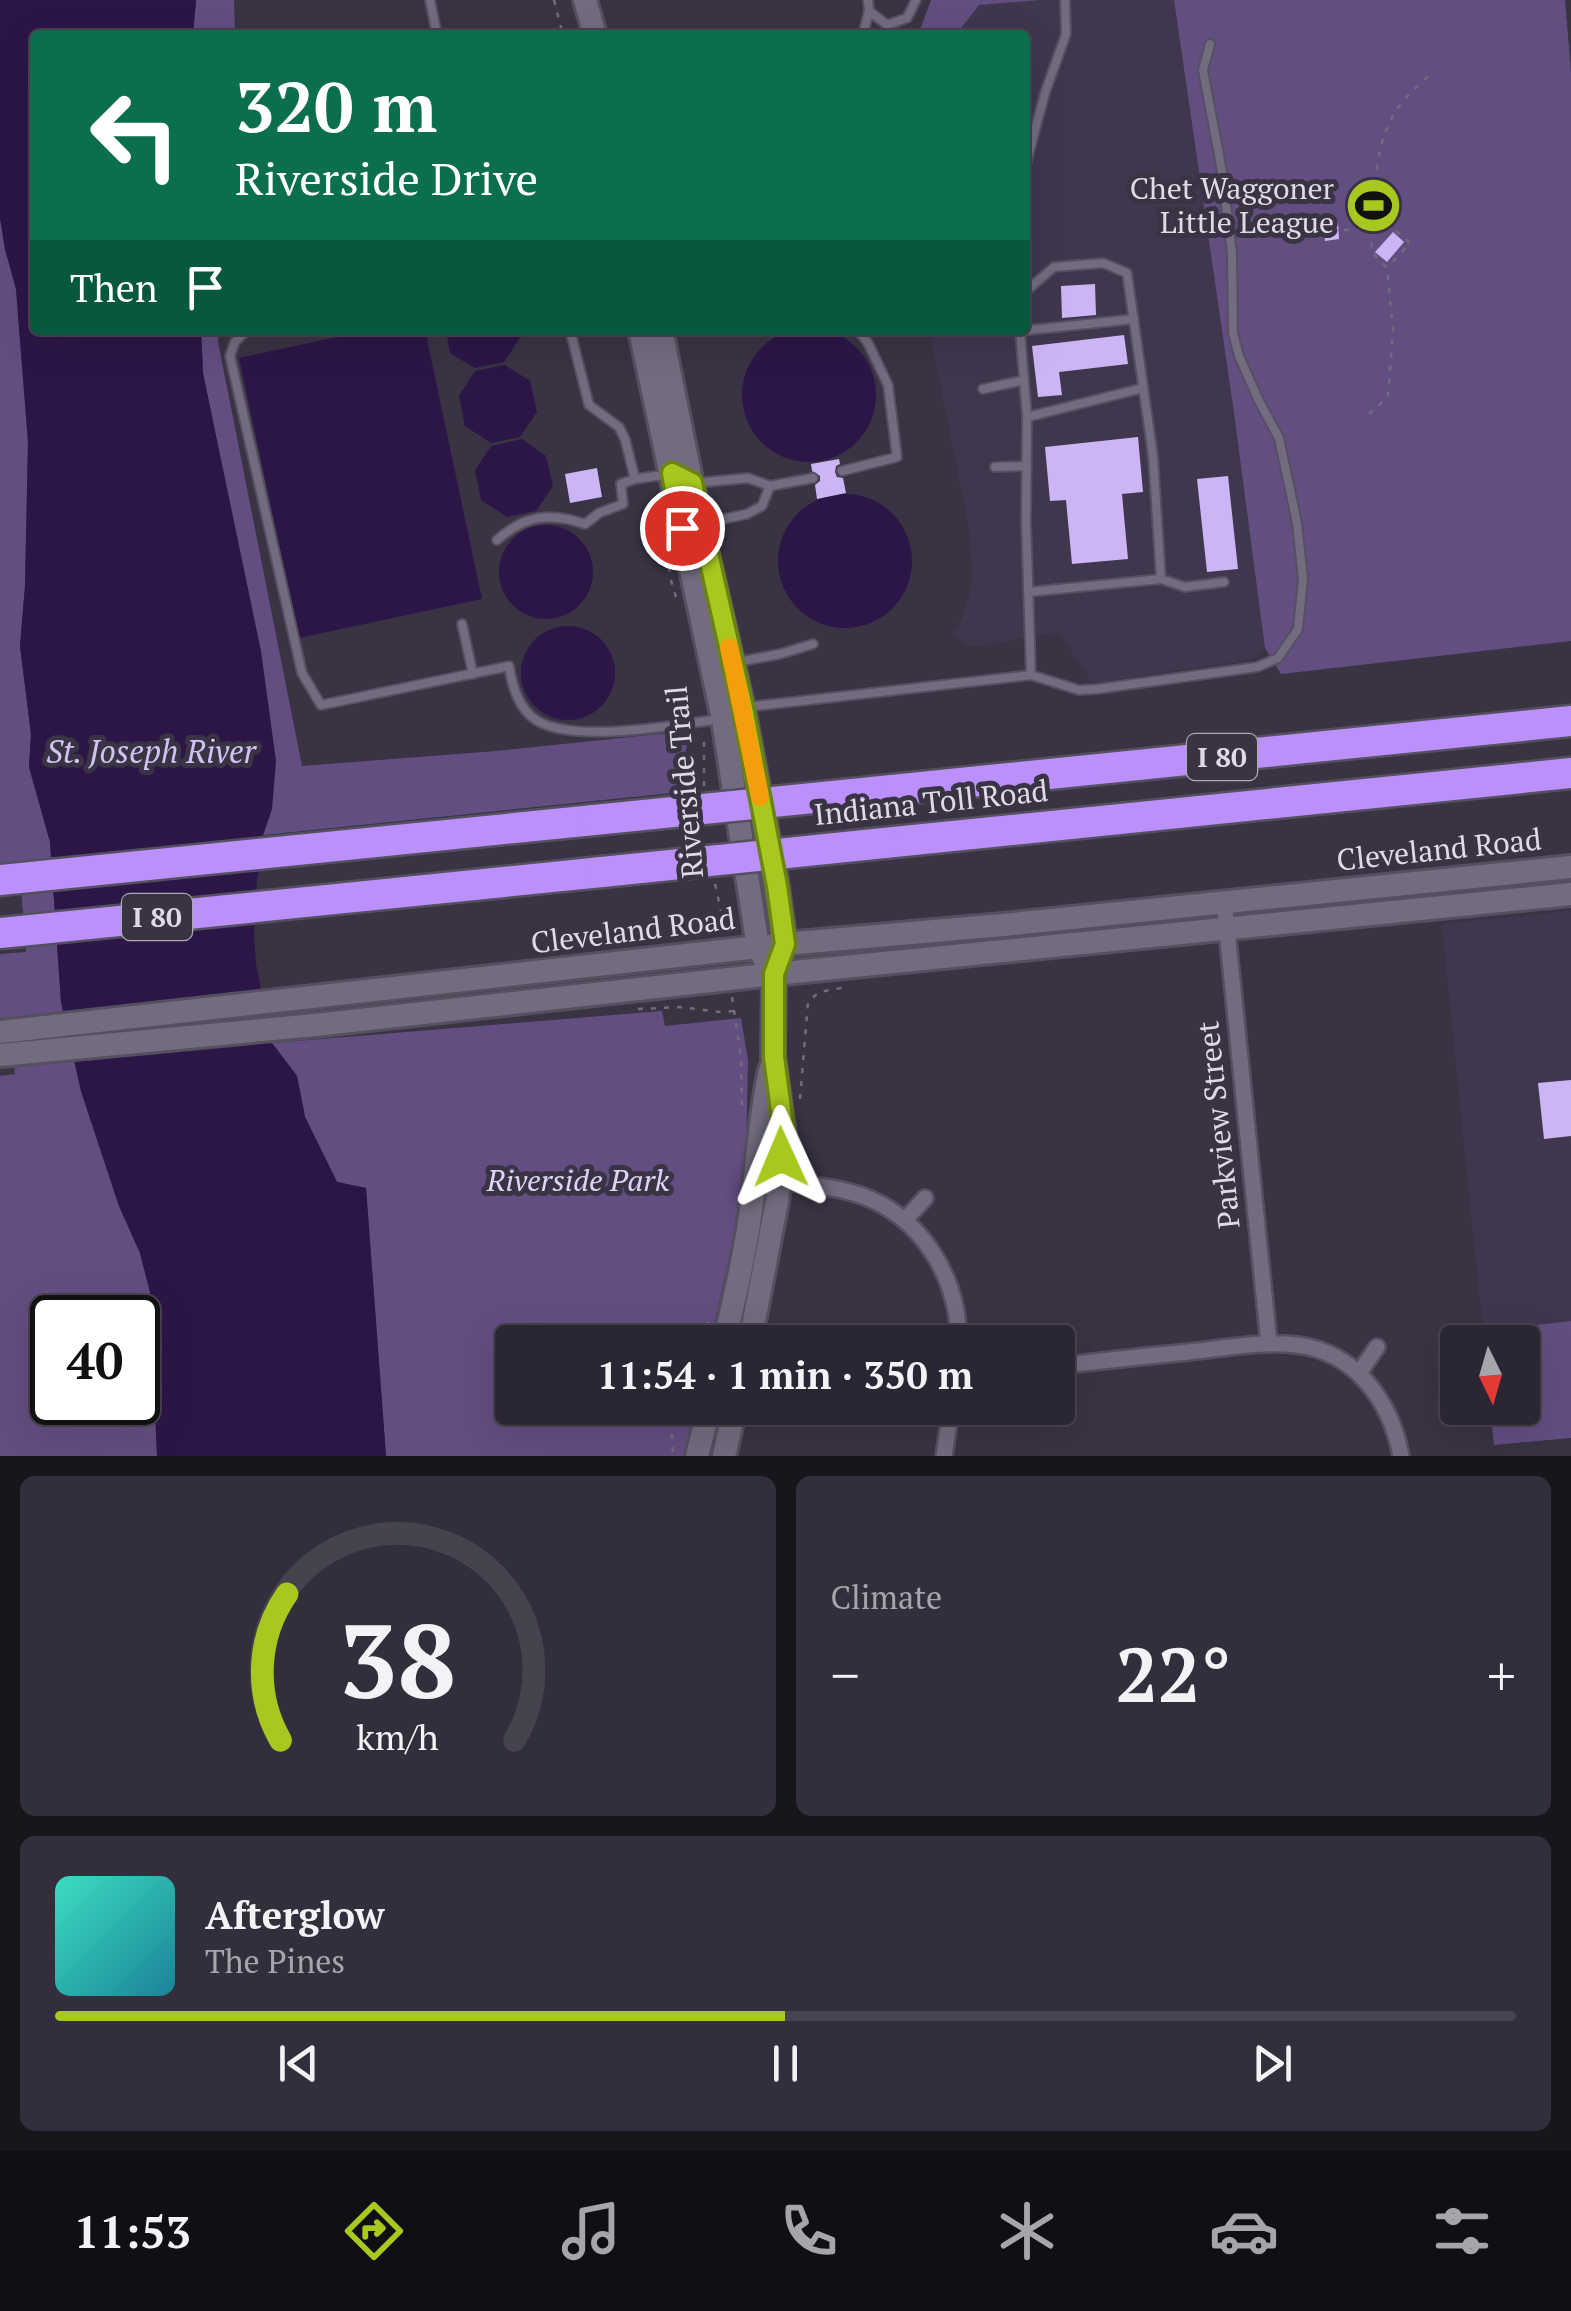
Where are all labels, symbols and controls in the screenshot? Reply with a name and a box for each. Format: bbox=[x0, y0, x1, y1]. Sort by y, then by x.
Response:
text: 320 m bbox=[235, 59, 437, 152]
icon: left bbox=[70, 70, 200, 200]
text: Riverside Drive bbox=[235, 148, 538, 208]
place label: Chet Waggoner Little League bbox=[1130, 168, 1334, 242]
sports icon: Chet Waggoner Little League bbox=[1343, 176, 1403, 236]
icon: arrive bbox=[178, 260, 233, 315]
text: Then bbox=[70, 263, 158, 313]
pin bbox=[640, 486, 725, 571]
icon: arrive bbox=[655, 501, 710, 556]
street label: Riverside Trail bbox=[656, 684, 712, 880]
water label: St. Joseph River bbox=[46, 730, 258, 772]
road number: I 80 bbox=[1187, 734, 1257, 780]
street label: Indiana Toll Road bbox=[812, 770, 1050, 834]
street label: Cleveland Road bbox=[1335, 818, 1543, 880]
road number: I 80 bbox=[122, 894, 192, 940]
street label: Cleveland Road bbox=[528, 898, 737, 962]
street label: Parkview Street bbox=[1187, 1019, 1249, 1231]
position arrow bbox=[729, 1105, 833, 1209]
park label: Riverside Park bbox=[486, 1160, 670, 1200]
speed limit sign: 40 bbox=[30, 1295, 160, 1425]
north arrow bbox=[1440, 1325, 1540, 1425]
map controls bbox=[1440, 1325, 1540, 1425]
text: 11:54 · 1 min · 350 m bbox=[597, 1350, 973, 1400]
text: Climate bbox=[831, 1576, 942, 1618]
text: 38 bbox=[339, 1590, 457, 1728]
text: 22° bbox=[1115, 1624, 1231, 1723]
text: − bbox=[831, 1638, 860, 1711]
text: + bbox=[1487, 1638, 1516, 1711]
text: km/h bbox=[356, 1713, 439, 1760]
text: Afterglow bbox=[205, 1890, 385, 1940]
text: The Pines bbox=[205, 1940, 345, 1982]
icon: previous bbox=[271, 2036, 326, 2091]
icon: pause bbox=[758, 2036, 813, 2091]
icon: next bbox=[1245, 2036, 1300, 2091]
icon: directions bbox=[339, 2196, 409, 2266]
icon: music bbox=[556, 2196, 626, 2266]
icon: phone bbox=[774, 2196, 844, 2266]
icon: climate bbox=[992, 2196, 1062, 2266]
icon: car bbox=[1209, 2196, 1279, 2266]
icon: filters bbox=[1427, 2196, 1497, 2266]
text: 11:53 bbox=[74, 2201, 191, 2261]

